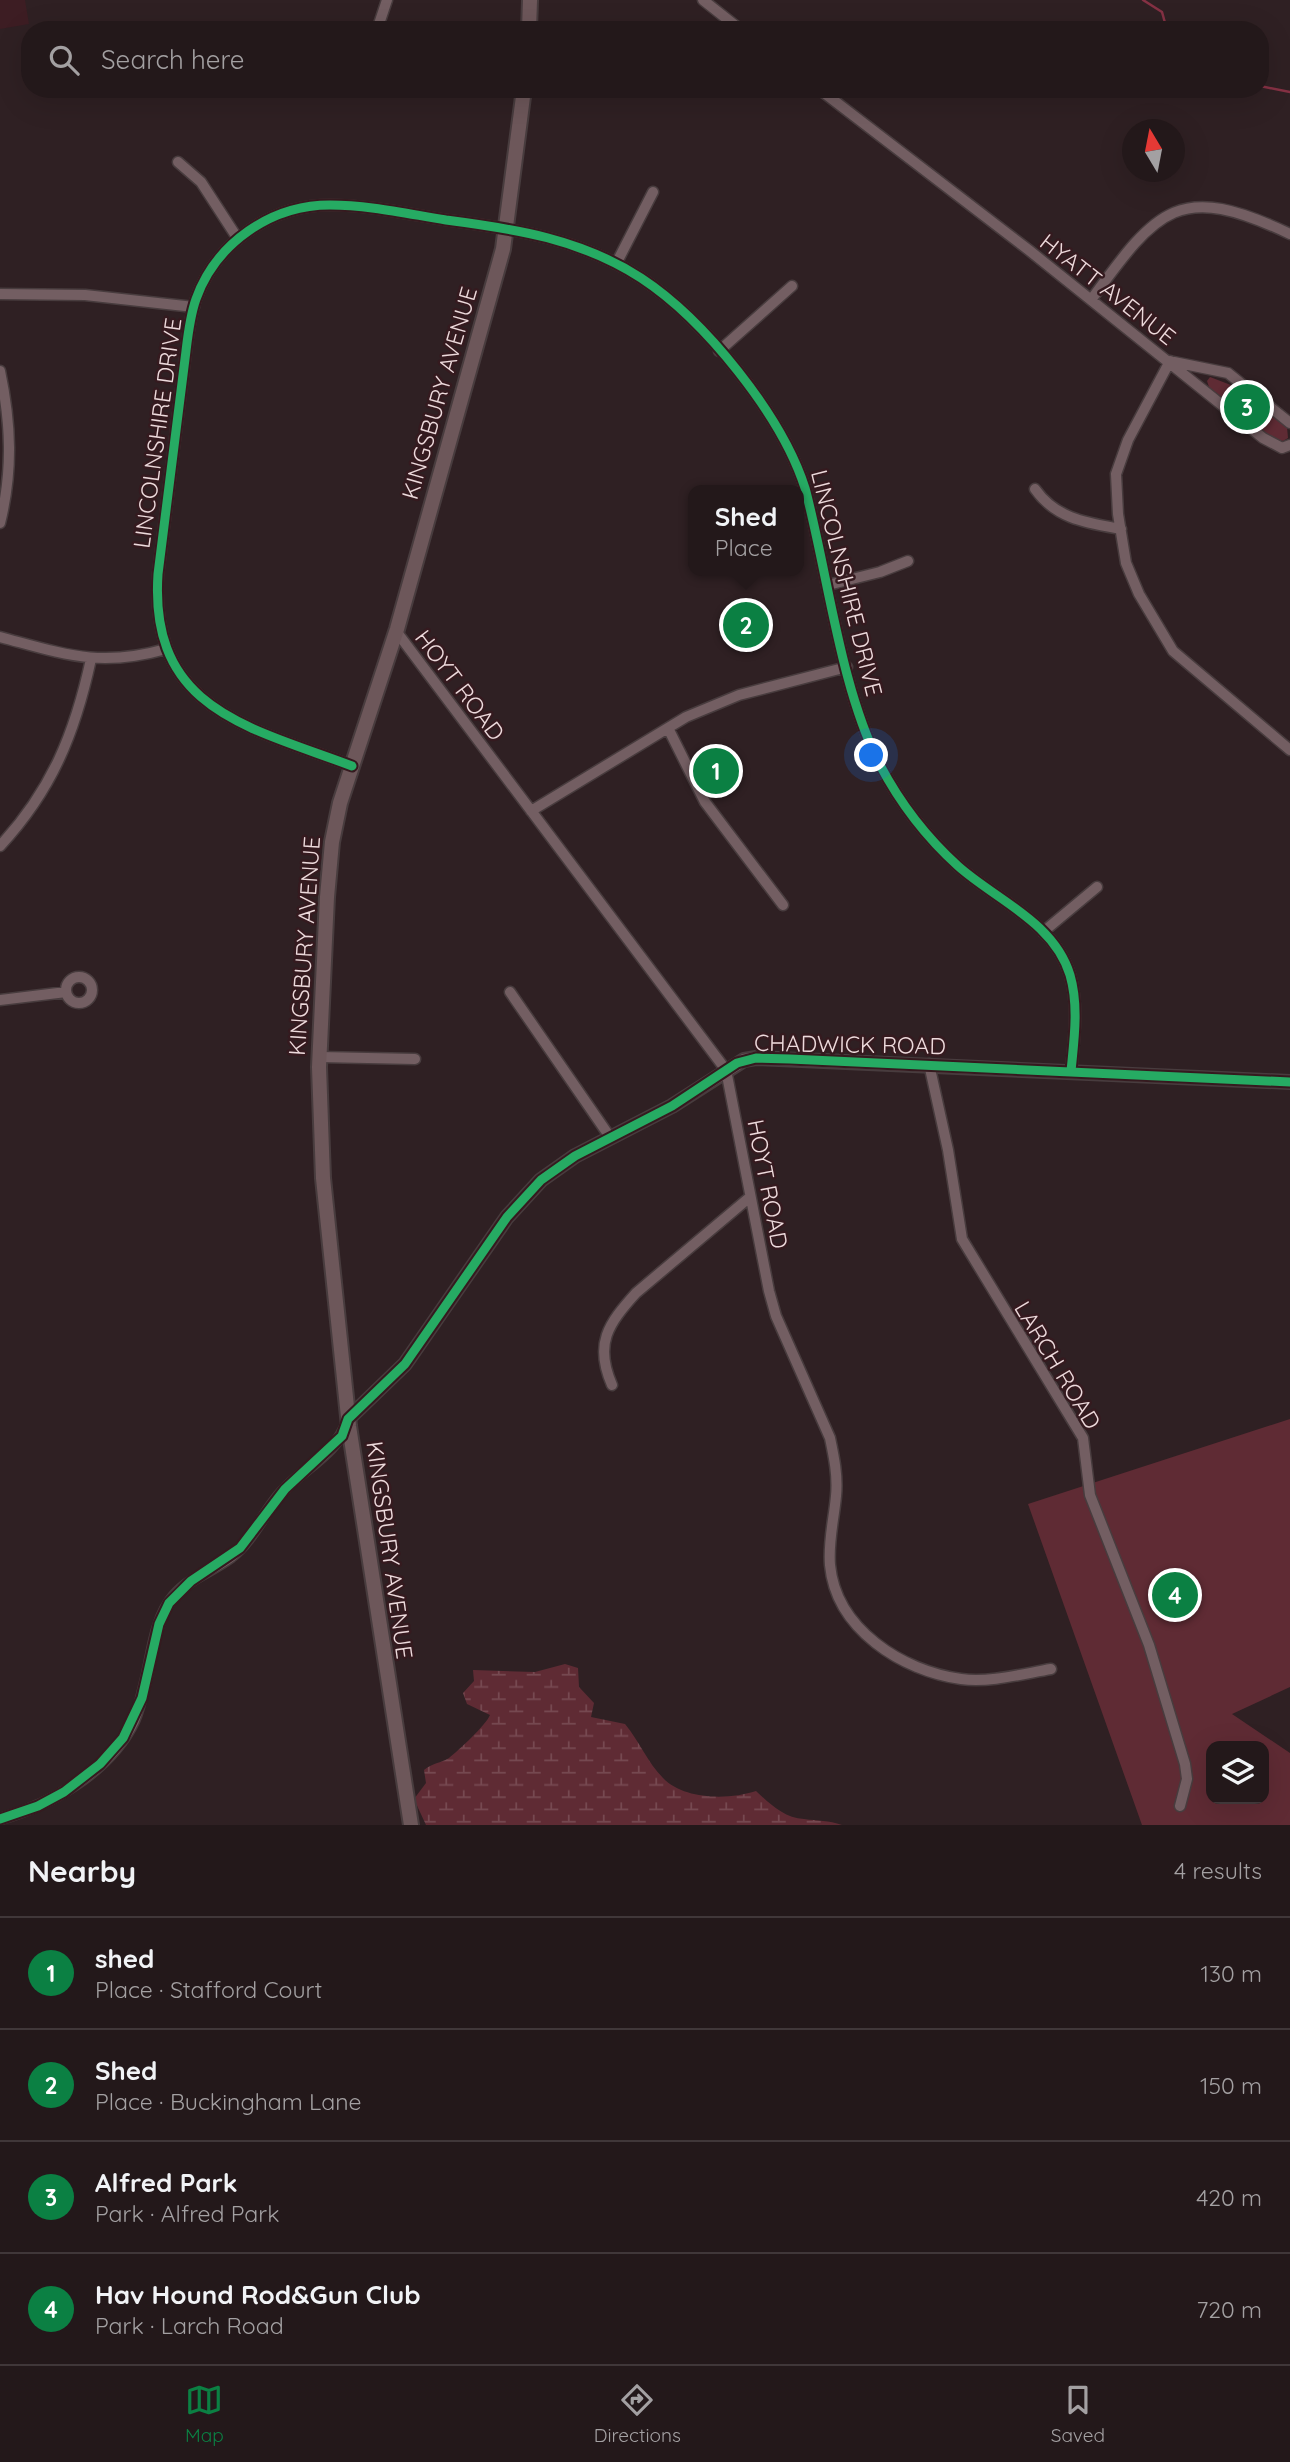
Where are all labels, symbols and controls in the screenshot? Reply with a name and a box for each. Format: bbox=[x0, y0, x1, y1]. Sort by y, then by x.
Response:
search box bbox=[21, 21, 1269, 98]
icon: search bbox=[45, 41, 83, 79]
text: Search here bbox=[101, 43, 245, 76]
north arrow bbox=[1122, 119, 1185, 182]
street label: HYATT AVENUE bbox=[1034, 227, 1182, 351]
street label: KINGSBURY AVENUE bbox=[395, 283, 483, 503]
street label: LINCOLNSHIRE DRIVE bbox=[126, 316, 188, 550]
pin: 3 bbox=[1224, 381, 1270, 433]
street label: LINCOLNSHIRE DRIVE bbox=[805, 467, 889, 699]
popup bbox=[688, 485, 804, 576]
text: Shed bbox=[715, 500, 777, 533]
text: Place bbox=[715, 533, 773, 562]
pin: 2 bbox=[723, 599, 769, 651]
street label: HOYT ROAD bbox=[409, 624, 511, 746]
your location bbox=[854, 738, 888, 772]
pin: 1 bbox=[693, 745, 739, 797]
street label: KINGSBURY AVENUE bbox=[282, 835, 326, 1057]
street label: CHADWICK ROAD bbox=[754, 1028, 946, 1060]
street label: HOYT ROAD bbox=[741, 1117, 795, 1251]
street label: LARCH ROAD bbox=[1008, 1296, 1108, 1434]
street label: KINGSBURY AVENUE bbox=[360, 1439, 420, 1661]
pin: 4 bbox=[1152, 1569, 1198, 1621]
map controls bbox=[1206, 1741, 1269, 1804]
button: layers bbox=[1206, 1741, 1269, 1804]
text: Nearby bbox=[28, 1852, 136, 1890]
text: 4 results bbox=[1174, 1856, 1262, 1885]
text: shed bbox=[95, 1942, 154, 1975]
text: 1 bbox=[47, 1959, 55, 1988]
text: 130 m bbox=[1200, 1959, 1262, 1988]
text: Place · Stafford Court bbox=[95, 1975, 322, 2004]
text: Shed bbox=[95, 2054, 157, 2087]
text: 2 bbox=[44, 2071, 58, 2100]
text: 150 m bbox=[1200, 2071, 1262, 2100]
text: Place · Buckingham Lane bbox=[95, 2087, 361, 2116]
text: Alfred Park bbox=[95, 2166, 238, 2199]
text: 3 bbox=[45, 2183, 57, 2212]
text: 420 m bbox=[1196, 2183, 1262, 2212]
text: Park · Alfred Park bbox=[95, 2199, 279, 2228]
text: Hav Hound Rod&Gun Club bbox=[95, 2278, 421, 2311]
text: 4 bbox=[44, 2295, 58, 2324]
text: 720 m bbox=[1197, 2295, 1262, 2324]
text: Park · Larch Road bbox=[95, 2311, 284, 2340]
tab: Map bbox=[185, 2381, 224, 2447]
tab: Directions bbox=[594, 2381, 681, 2447]
tab: Saved bbox=[1051, 2381, 1105, 2447]

